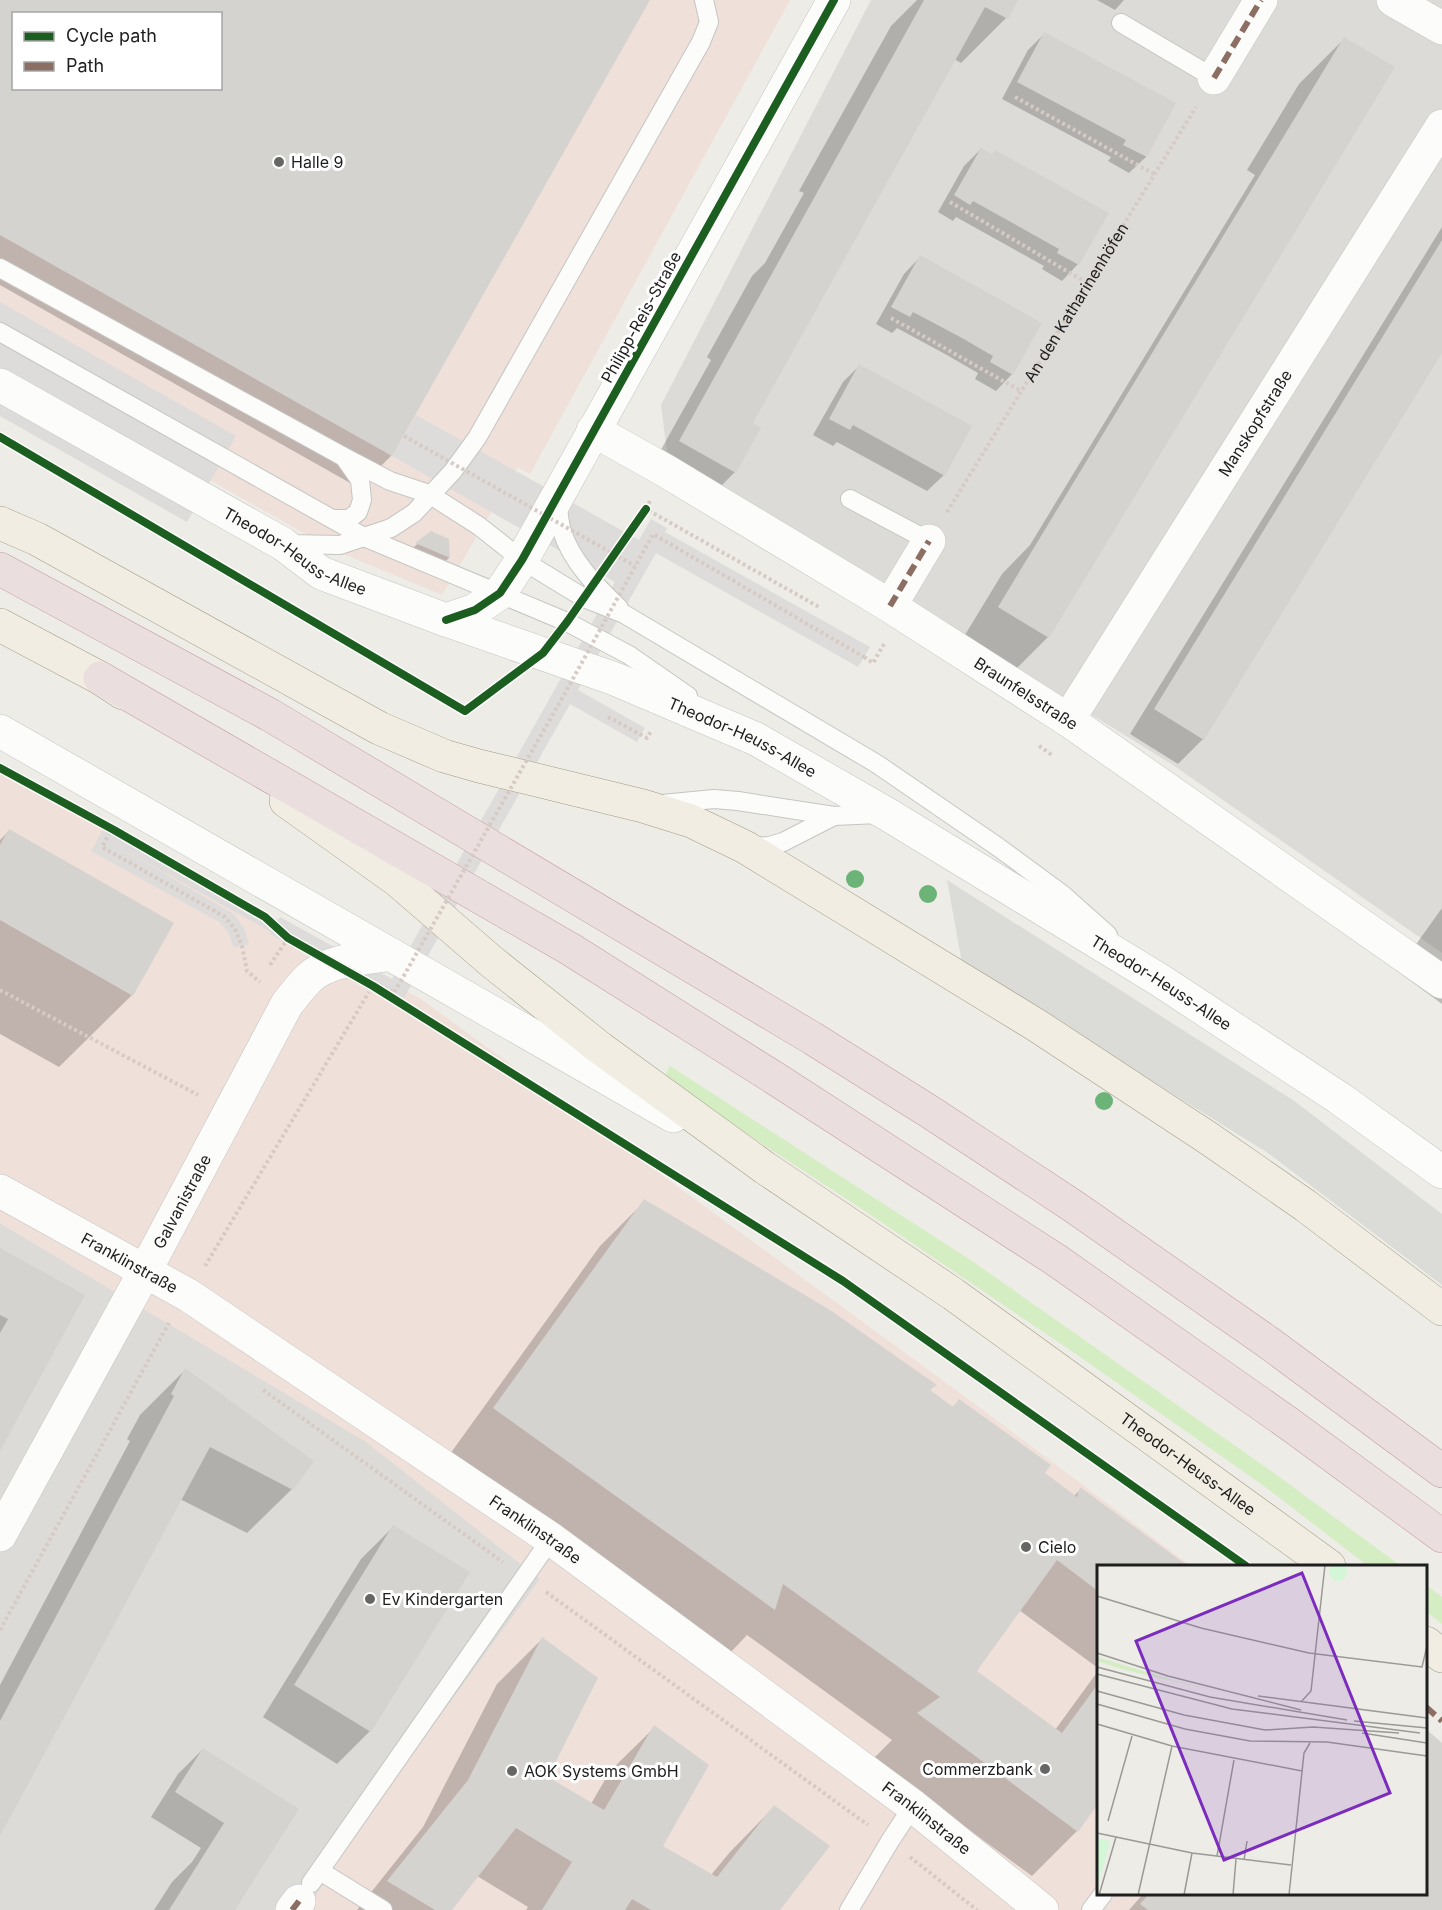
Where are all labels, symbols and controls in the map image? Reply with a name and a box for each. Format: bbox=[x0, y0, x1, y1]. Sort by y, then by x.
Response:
legend bbox=[12, 12, 222, 90]
text: Cycle path bbox=[66, 25, 157, 46]
text: Path bbox=[66, 55, 104, 76]
place label: Halle 9 bbox=[291, 152, 343, 172]
marker: Halle 9 bbox=[272, 155, 286, 169]
street label: An den Katharinenhöfen bbox=[1019, 219, 1132, 386]
street label: Philipp-Reis-Straße bbox=[597, 248, 685, 386]
street label: Manskopfstraße bbox=[1214, 366, 1296, 480]
street label: Theodor-Heuss-Allee bbox=[220, 502, 369, 599]
street label: Braunfelsstraße bbox=[971, 653, 1082, 734]
street label: Theodor-Heuss-Allee bbox=[665, 693, 820, 782]
street label: Theodor-Heuss-Allee bbox=[1087, 931, 1235, 1035]
street label: Galvanistraße bbox=[149, 1151, 215, 1252]
street label: Franklinstraße bbox=[78, 1228, 181, 1297]
street label: Theodor-Heuss-Allee bbox=[1116, 1408, 1260, 1520]
street label: Franklinstraße bbox=[486, 1491, 585, 1568]
place label: Cielo bbox=[1038, 1537, 1076, 1557]
marker: Cielo bbox=[1019, 1540, 1033, 1554]
inset map bbox=[1097, 1565, 1427, 1895]
place label: Ev Kindergarten bbox=[382, 1589, 503, 1609]
marker: Ev Kindergarten bbox=[363, 1592, 377, 1606]
place label: Commerzbank bbox=[922, 1759, 1033, 1779]
place label: AOK Systems GmbH bbox=[524, 1761, 679, 1781]
marker: Commerzbank bbox=[1038, 1762, 1052, 1776]
marker: AOK Systems GmbH bbox=[505, 1764, 519, 1778]
street label: Franklinstraße bbox=[878, 1777, 975, 1859]

